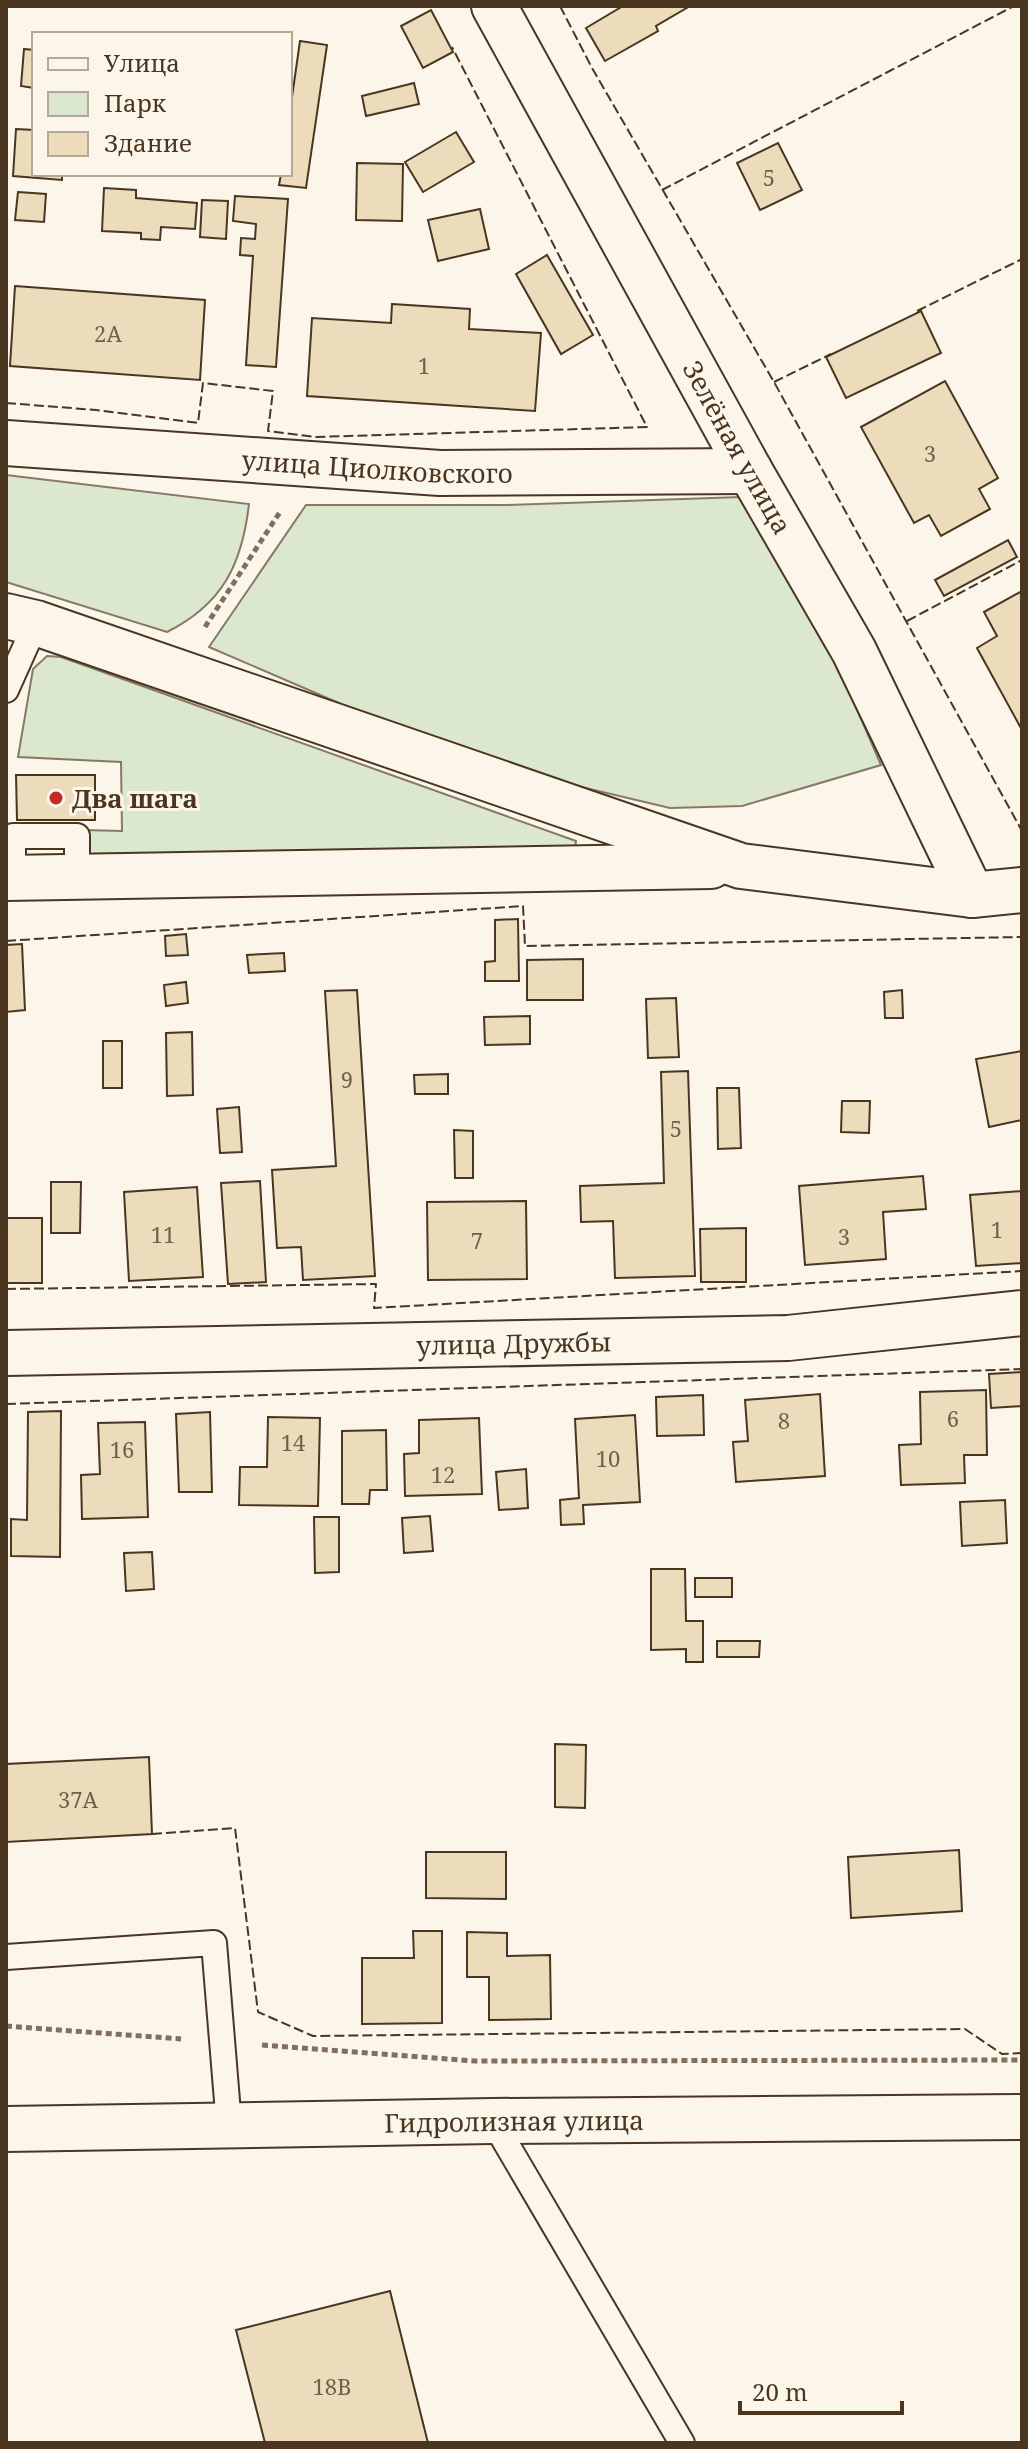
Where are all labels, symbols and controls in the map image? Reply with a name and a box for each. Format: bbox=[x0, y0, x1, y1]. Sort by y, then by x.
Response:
legend bbox=[32, 32, 292, 176]
text: Улица bbox=[104, 46, 180, 79]
text: Парк bbox=[104, 86, 167, 119]
text: Здание bbox=[104, 126, 192, 159]
house number: 5 bbox=[763, 162, 775, 192]
house number: 2А bbox=[94, 318, 122, 348]
house number: 1 bbox=[418, 350, 430, 380]
street label: Зелёная улица bbox=[675, 354, 801, 541]
house number: 3 bbox=[924, 438, 936, 468]
street label: улица Циолковского bbox=[240, 441, 513, 491]
place label: Два шага bbox=[72, 780, 198, 816]
marker: Два шага bbox=[47, 789, 65, 807]
house number: 9 bbox=[341, 1064, 353, 1094]
house number: 5 bbox=[670, 1113, 682, 1143]
house number: 1 bbox=[991, 1214, 1003, 1244]
house number: 11 bbox=[151, 1219, 175, 1249]
house number: 3 bbox=[838, 1221, 850, 1251]
house number: 7 bbox=[471, 1225, 483, 1255]
street label: улица Дружбы bbox=[416, 1323, 612, 1363]
house number: 6 bbox=[947, 1403, 959, 1433]
house number: 8 bbox=[778, 1405, 790, 1435]
house number: 14 bbox=[281, 1427, 305, 1457]
house number: 16 bbox=[110, 1434, 134, 1464]
house number: 10 bbox=[596, 1443, 620, 1473]
house number: 12 bbox=[431, 1459, 455, 1489]
house number: 37А bbox=[58, 1784, 99, 1814]
street label: Гидролизная улица bbox=[384, 2102, 644, 2141]
scale bar bbox=[740, 2365, 902, 2415]
house number: 18В bbox=[312, 2371, 352, 2401]
text: 20 m bbox=[752, 2375, 808, 2408]

